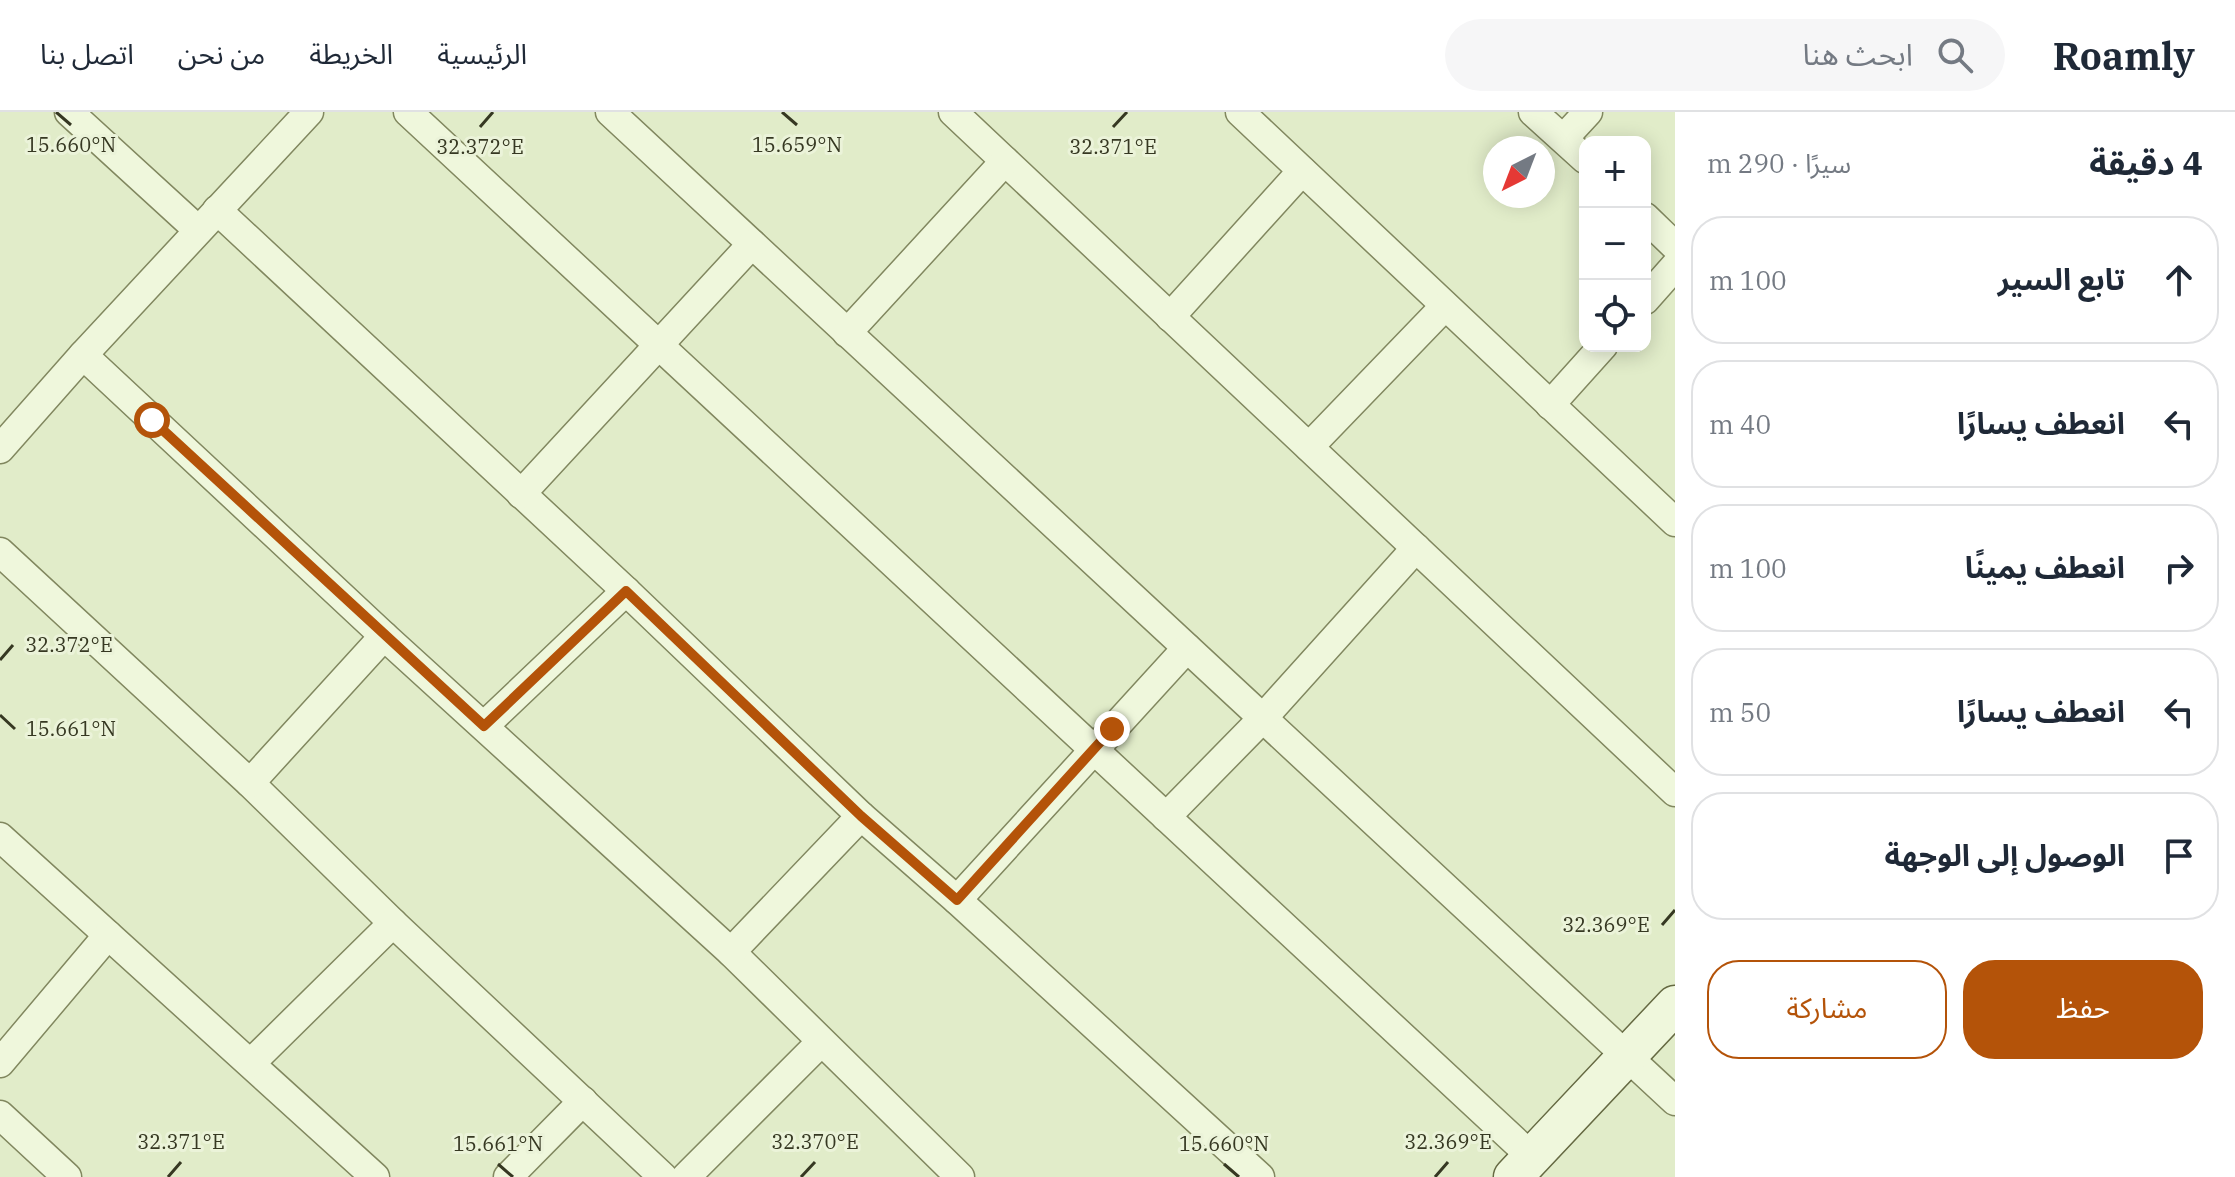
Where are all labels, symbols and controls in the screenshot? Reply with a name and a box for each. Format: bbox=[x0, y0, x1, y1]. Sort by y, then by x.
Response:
search box bbox=[1445, 19, 2005, 91]
text: Roamly bbox=[2053, 31, 2195, 80]
icon: search bbox=[1933, 33, 1977, 77]
text: ابحث هنا bbox=[1803, 34, 1913, 73]
text: اتصل بنا bbox=[40, 35, 134, 72]
text: من نحن bbox=[178, 35, 265, 72]
text: الخريطة bbox=[309, 35, 393, 72]
text: الرئيسية bbox=[437, 35, 527, 72]
text: 15.660°N bbox=[26, 131, 116, 158]
text: 15.659°N bbox=[752, 131, 842, 158]
text: 32.372°E bbox=[436, 133, 524, 160]
text: 32.371°E bbox=[1069, 133, 1157, 160]
north arrow bbox=[1483, 136, 1555, 208]
map controls bbox=[1579, 136, 1651, 352]
button: + bbox=[1579, 136, 1651, 208]
text: 4 دقيقة bbox=[2089, 140, 2203, 184]
text: سيرًا · 290 m bbox=[1707, 146, 1851, 180]
button: − bbox=[1579, 208, 1651, 280]
icon: ahead bbox=[2157, 258, 2201, 302]
text: تابع السير bbox=[1998, 259, 2125, 298]
text: 100 m bbox=[1709, 263, 1787, 297]
button: locate bbox=[1579, 280, 1651, 352]
route start bbox=[134, 402, 170, 438]
icon: left bbox=[2157, 402, 2201, 446]
text: انعطف يسارًا bbox=[1957, 403, 2125, 442]
text: 40 m bbox=[1709, 407, 1771, 441]
icon: right bbox=[2157, 546, 2201, 590]
text: انعطف يمينًا bbox=[1965, 547, 2125, 586]
text: 100 m bbox=[1709, 551, 1787, 585]
text: 32.372°E bbox=[25, 631, 113, 658]
icon: left bbox=[2157, 690, 2201, 734]
text: انعطف يسارًا bbox=[1957, 691, 2125, 730]
text: 50 m bbox=[1709, 695, 1771, 729]
route end bbox=[1094, 711, 1130, 747]
text: 15.661°N bbox=[26, 715, 116, 742]
icon: arrive bbox=[2157, 834, 2201, 878]
text: الوصول إلى الوجهة bbox=[1885, 835, 2125, 874]
text: 32.369°E bbox=[1562, 911, 1650, 938]
button: مشاركة bbox=[1707, 960, 1947, 1059]
button: حفظ bbox=[1963, 960, 2203, 1059]
text: 32.371°E bbox=[137, 1128, 225, 1155]
text: 32.370°E bbox=[771, 1128, 859, 1155]
text: 32.369°E bbox=[1404, 1128, 1492, 1155]
text: 15.661°N bbox=[453, 1130, 543, 1157]
text: 15.660°N bbox=[1179, 1130, 1269, 1157]

